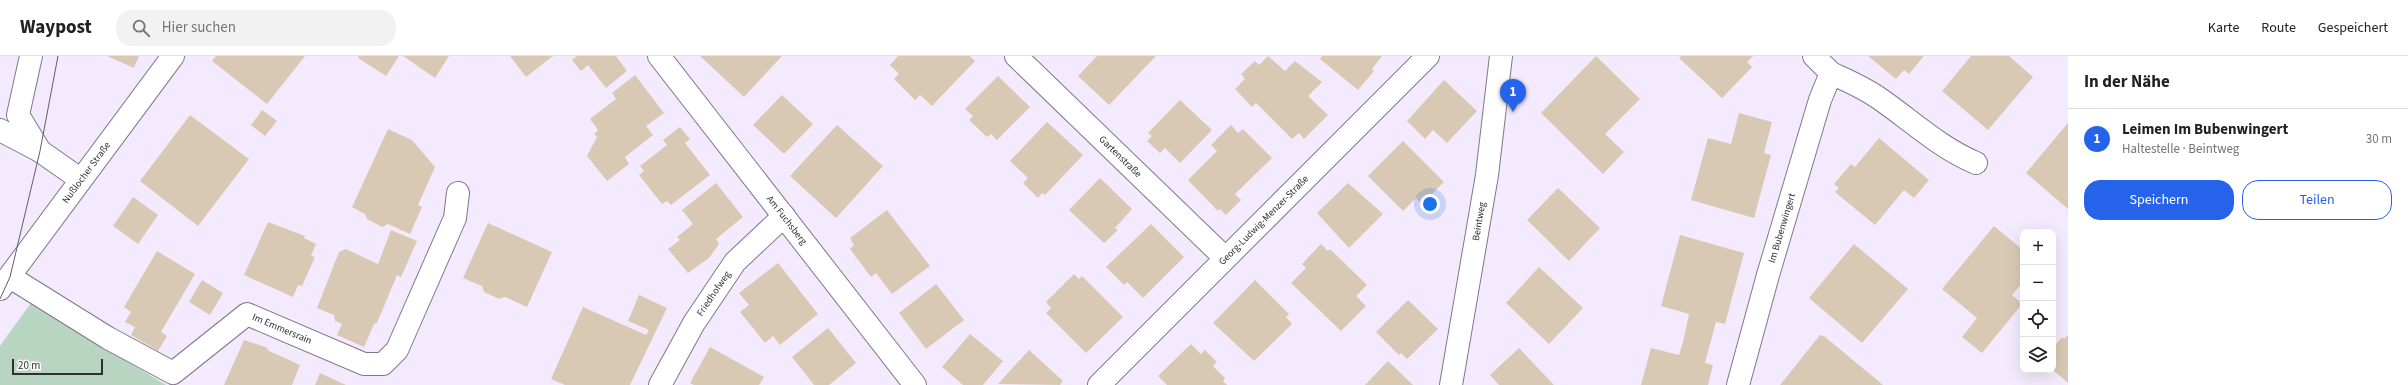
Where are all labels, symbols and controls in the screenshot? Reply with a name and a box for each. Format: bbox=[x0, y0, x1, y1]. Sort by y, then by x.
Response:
search box bbox=[116, 10, 396, 46]
text: Waypost bbox=[20, 14, 92, 41]
icon: search bbox=[130, 17, 152, 39]
text: Hier suchen bbox=[162, 17, 236, 38]
text: Karte bbox=[2208, 18, 2239, 38]
text: Route bbox=[2261, 18, 2296, 38]
text: Gespeichert bbox=[2318, 18, 2388, 38]
text: In der Nähe bbox=[2084, 70, 2170, 94]
pin: 1 bbox=[1500, 79, 1526, 112]
text: Leimen Im Bubenwingert bbox=[2122, 119, 2288, 140]
text: 1 bbox=[2094, 130, 2100, 148]
text: 30 m bbox=[2366, 130, 2392, 148]
street label: Gartenstraße bbox=[1096, 133, 1145, 181]
street label: Nußlocher Straße bbox=[59, 139, 114, 206]
text: Haltestelle · Beintweg bbox=[2122, 140, 2239, 158]
street label: Georg-Ludwig-Menzer-Straße bbox=[1216, 172, 1312, 268]
button: Speichern bbox=[2084, 180, 2234, 220]
button: Teilen bbox=[2242, 180, 2392, 220]
street label: Im Bubenwingert bbox=[1765, 191, 1799, 265]
street label: Am Fuchsberg bbox=[763, 193, 810, 248]
your location bbox=[1420, 194, 1440, 214]
street label: Beintweg bbox=[1469, 201, 1489, 242]
map controls bbox=[2020, 229, 2056, 373]
button: + bbox=[2020, 229, 2056, 265]
button: − bbox=[2020, 265, 2056, 301]
street label: Friedhofweg bbox=[693, 268, 734, 319]
button: locate bbox=[2020, 301, 2056, 337]
street label: Im Emmersrain bbox=[250, 310, 314, 348]
button: layers bbox=[2020, 337, 2056, 373]
scale bar bbox=[12, 357, 103, 376]
text: 20 m bbox=[18, 358, 40, 373]

